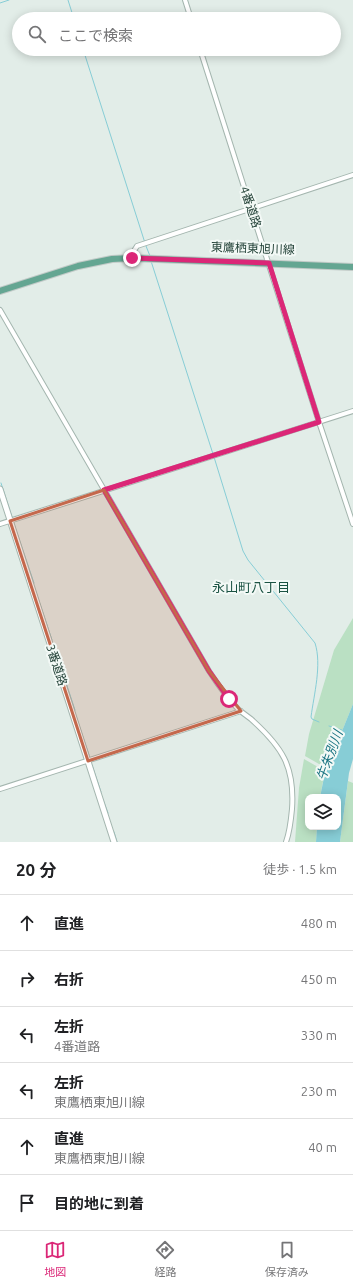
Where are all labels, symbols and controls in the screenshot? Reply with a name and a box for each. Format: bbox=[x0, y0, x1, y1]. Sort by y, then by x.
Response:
search box bbox=[12, 12, 341, 56]
icon: search bbox=[26, 23, 48, 45]
text: ここで検索 bbox=[58, 27, 133, 44]
street label: 4番道路 bbox=[238, 185, 264, 229]
street label: 東鷹栖東旭川線 bbox=[211, 240, 295, 256]
route end bbox=[123, 249, 141, 267]
district label: 永山町八丁目 bbox=[212, 580, 290, 594]
street label: 3番道路 bbox=[44, 643, 70, 687]
route start bbox=[220, 690, 238, 708]
water label: 牛朱別川 bbox=[314, 726, 345, 782]
map controls bbox=[305, 794, 341, 830]
button: layers bbox=[305, 794, 341, 830]
text: 20 分 bbox=[16, 860, 56, 879]
text: 徒歩 · 1.5 km bbox=[263, 862, 337, 876]
icon: ahead bbox=[16, 912, 38, 934]
text: 直進 bbox=[54, 915, 84, 932]
text: 480 m bbox=[301, 916, 337, 930]
icon: right bbox=[16, 968, 38, 990]
text: 右折 bbox=[54, 971, 84, 988]
text: 450 m bbox=[301, 972, 337, 986]
text: 左折 bbox=[54, 1018, 84, 1035]
icon: left bbox=[16, 1024, 38, 1046]
text: 330 m bbox=[301, 1028, 337, 1042]
text: 4番道路 bbox=[54, 1039, 100, 1053]
text: 左折 bbox=[54, 1074, 84, 1091]
icon: left bbox=[16, 1080, 38, 1102]
text: 230 m bbox=[301, 1084, 337, 1098]
text: 東鷹栖東旭川線 bbox=[54, 1095, 145, 1109]
text: 直進 bbox=[54, 1130, 84, 1147]
icon: ahead bbox=[16, 1136, 38, 1158]
text: 40 m bbox=[308, 1140, 337, 1154]
text: 東鷹栖東旭川線 bbox=[54, 1151, 145, 1165]
icon: arrive bbox=[16, 1192, 38, 1214]
text: 目的地に到着 bbox=[54, 1195, 144, 1212]
tab: 地図 bbox=[44, 1239, 66, 1279]
tab: 経路 bbox=[154, 1239, 176, 1279]
tab: 保存済み bbox=[265, 1239, 309, 1279]

